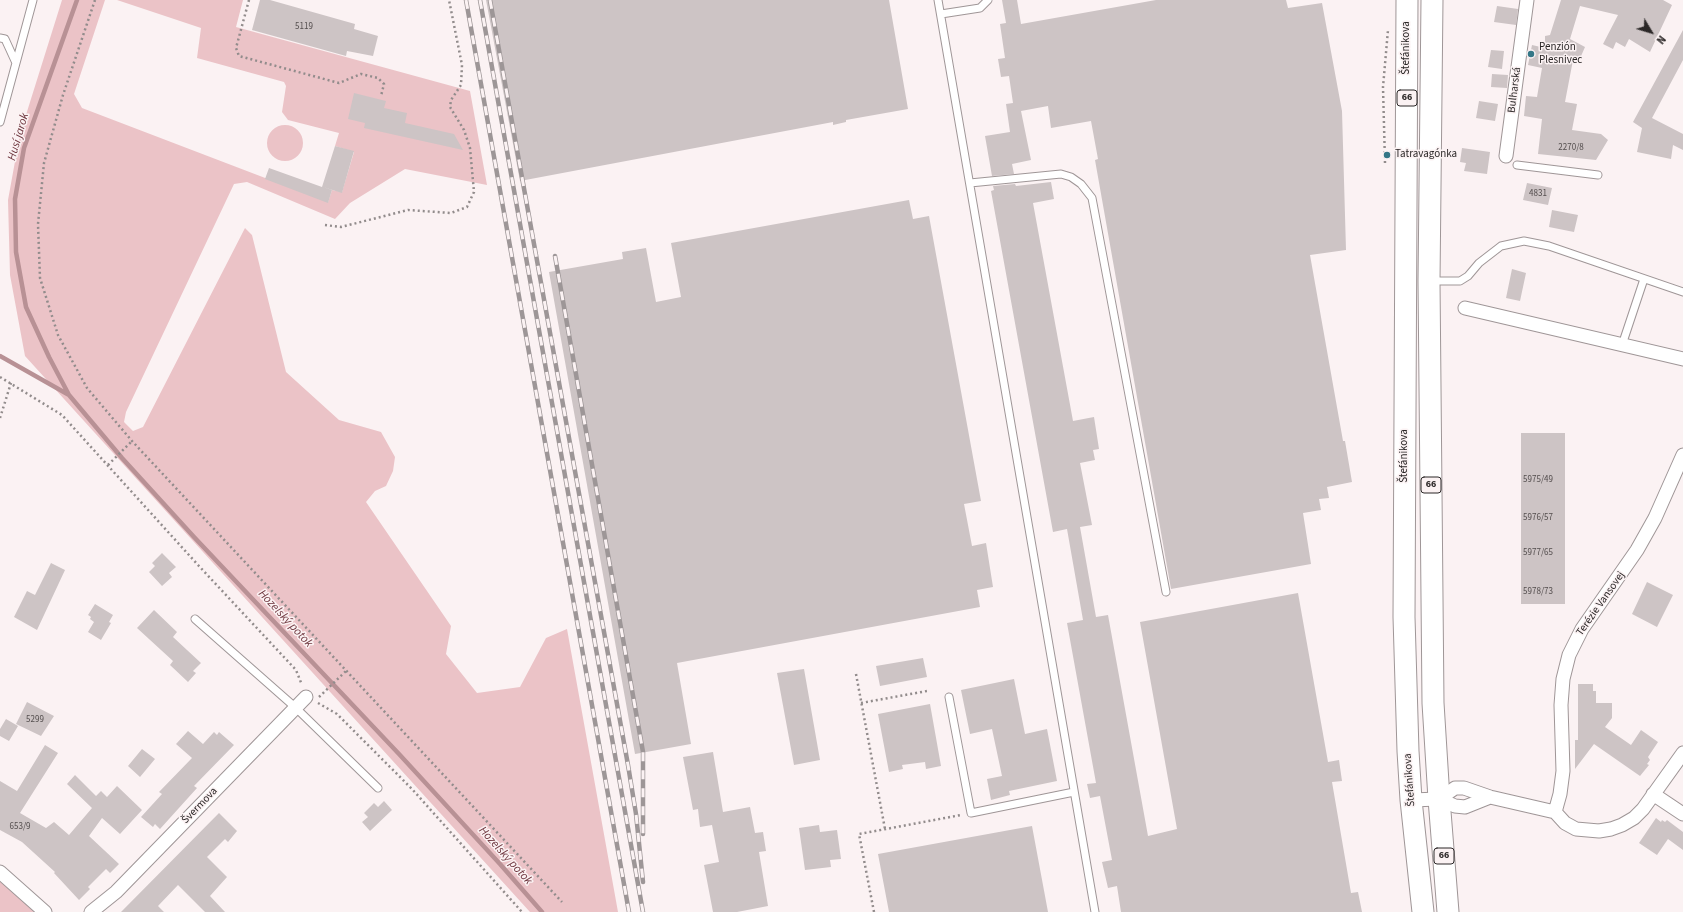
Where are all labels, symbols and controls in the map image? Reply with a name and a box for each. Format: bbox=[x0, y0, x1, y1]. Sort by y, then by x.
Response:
north arrow bbox=[1631, 12, 1671, 52]
street label: Štefánikova bbox=[1400, 21, 1414, 75]
house number: 5119 bbox=[295, 22, 313, 32]
text: N bbox=[1653, 32, 1669, 47]
place label: Penzión Plesnivec bbox=[1539, 41, 1582, 67]
marker: Penzión Plesnivec bbox=[1526, 49, 1536, 59]
street label: Bulharská bbox=[1506, 66, 1524, 114]
road number: 66 bbox=[1397, 90, 1417, 106]
water label: Husí jarok bbox=[5, 111, 33, 163]
house number: 2270/8 bbox=[1558, 143, 1584, 153]
place label: Tatravagónka bbox=[1395, 148, 1457, 162]
marker: Tatravagónka bbox=[1382, 150, 1392, 160]
house number: 4831 bbox=[1529, 189, 1547, 199]
street label: Štefánikova bbox=[1398, 429, 1412, 483]
house number: 5975/49 bbox=[1523, 475, 1553, 485]
road number: 66 bbox=[1421, 477, 1441, 493]
house number: 5976/57 bbox=[1523, 513, 1553, 523]
house number: 5977/65 bbox=[1523, 548, 1553, 558]
street label: Terézie Vansovej bbox=[1574, 569, 1628, 639]
water label: Hozelský potok bbox=[255, 587, 315, 651]
house number: 5978/73 bbox=[1523, 587, 1553, 597]
house number: 5299 bbox=[26, 715, 44, 725]
street label: Štefánikova bbox=[1402, 753, 1418, 807]
street label: Švermova bbox=[179, 785, 221, 827]
house number: 653/9 bbox=[9, 822, 31, 832]
water label: Hozelský potok bbox=[475, 824, 535, 888]
road number: 66 bbox=[1434, 848, 1454, 864]

